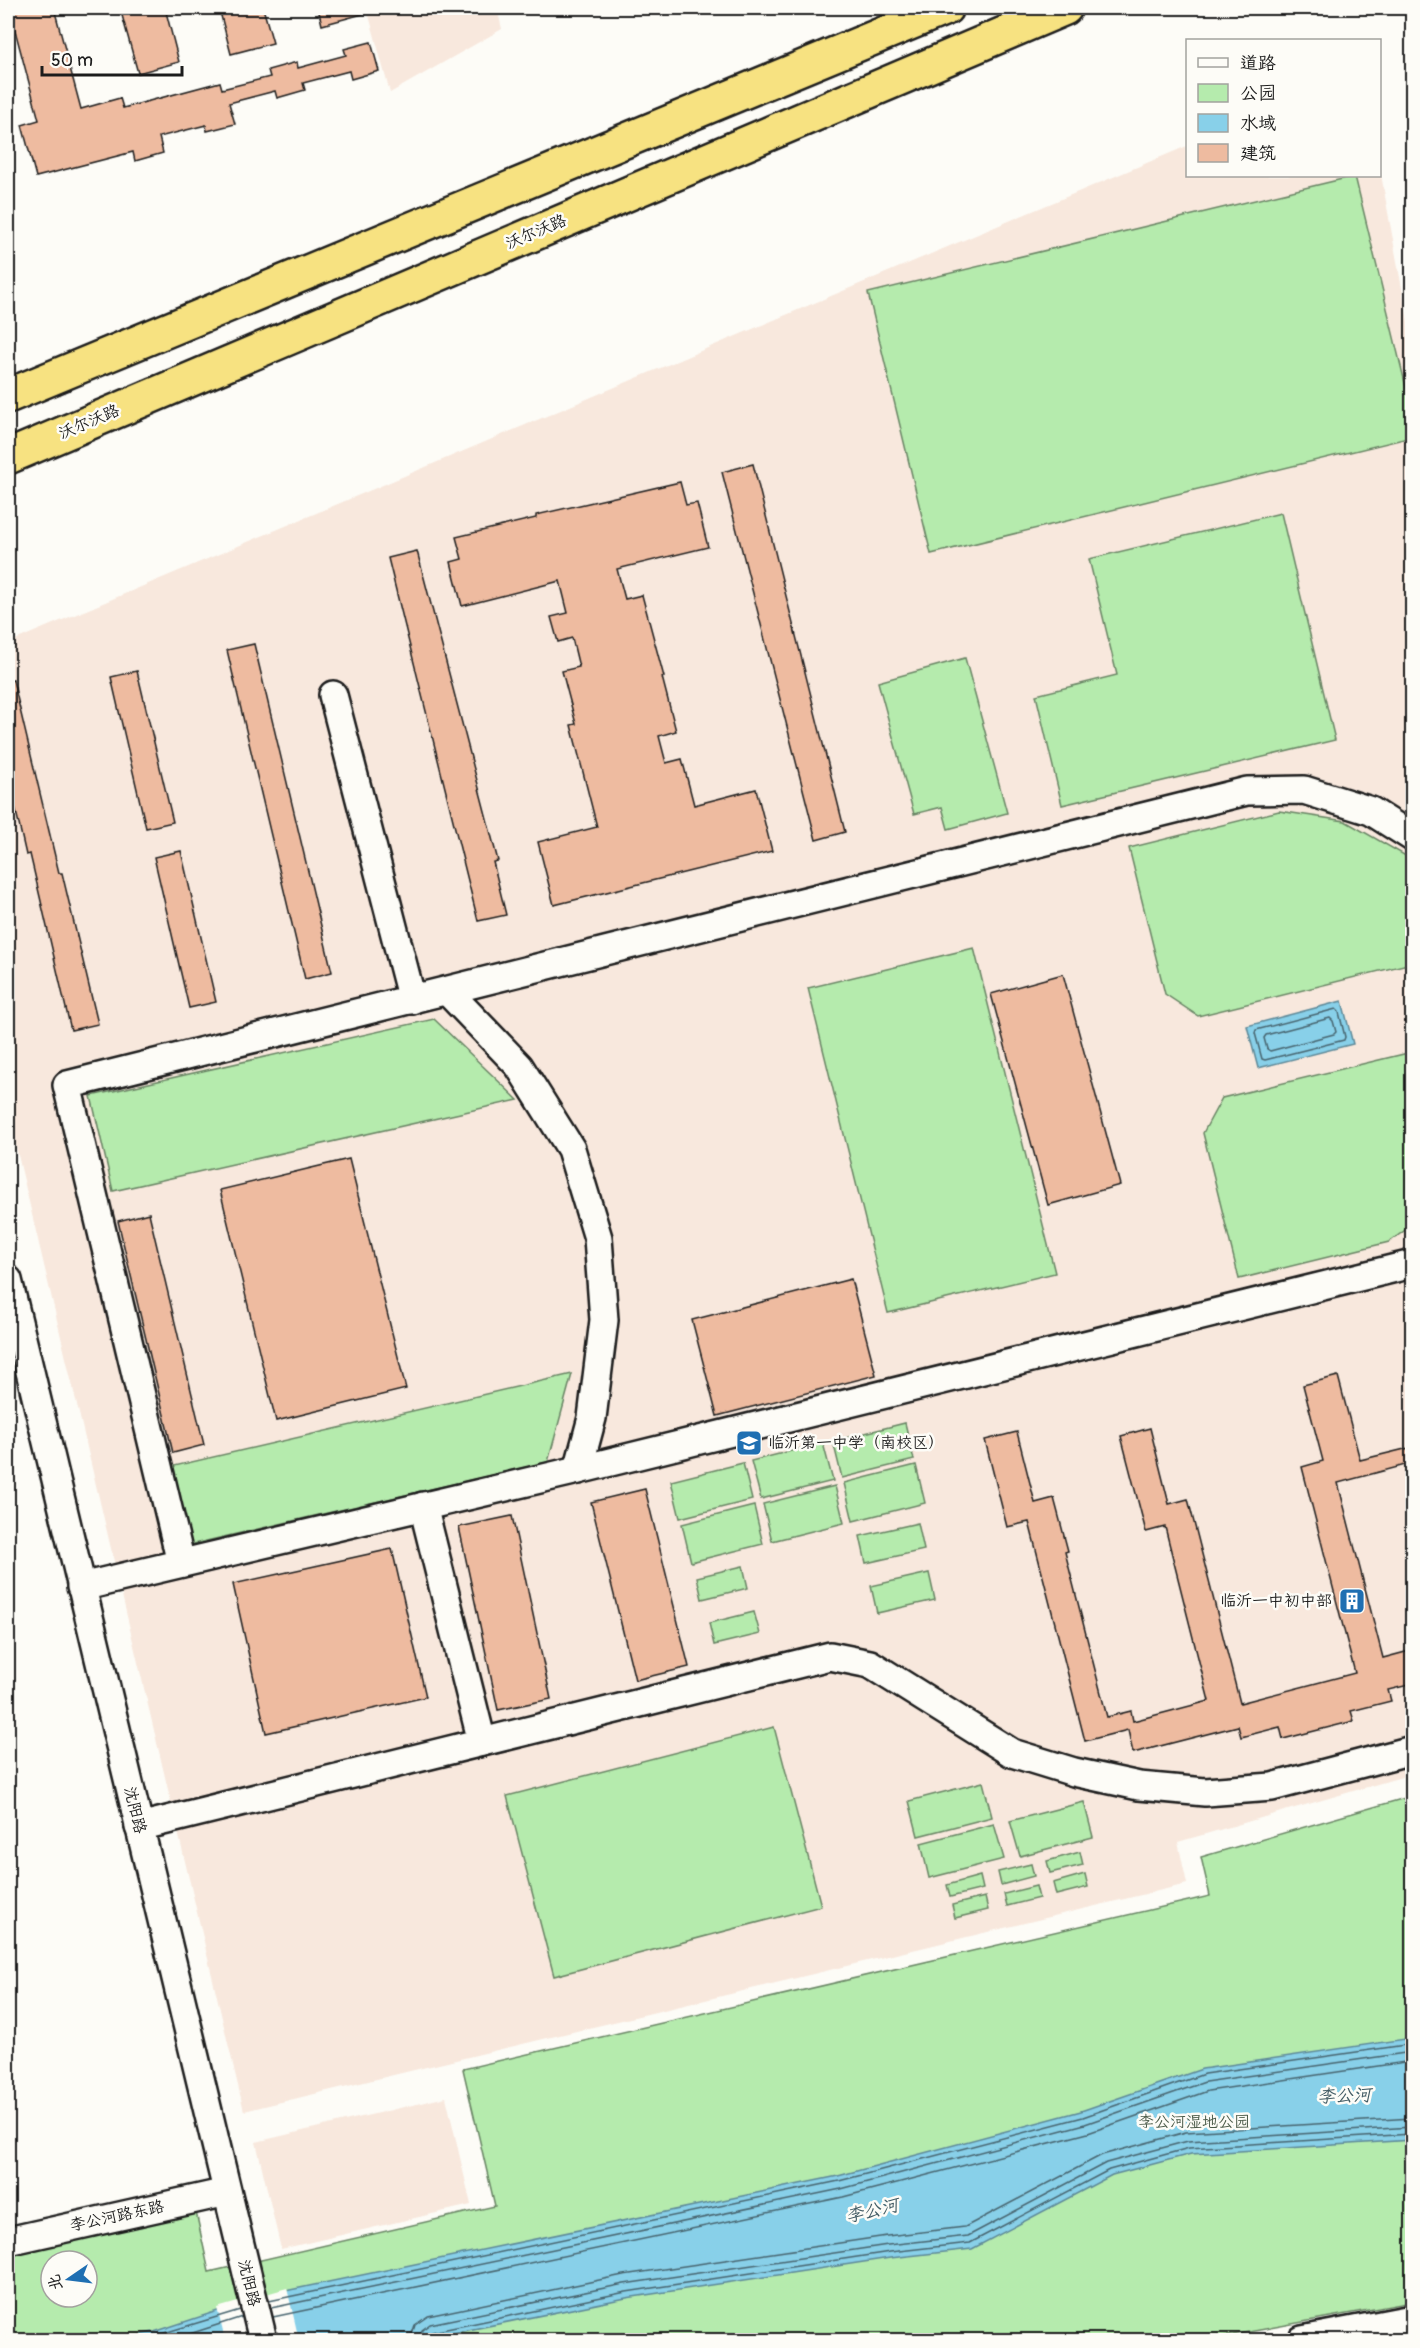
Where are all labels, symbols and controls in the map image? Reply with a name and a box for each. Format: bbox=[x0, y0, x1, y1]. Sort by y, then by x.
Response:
scale bar bbox=[42, 39, 182, 77]
legend bbox=[1186, 39, 1381, 177]
text: 50 m bbox=[51, 49, 93, 72]
text: 道路 bbox=[1240, 52, 1276, 75]
text: 公园 bbox=[1240, 82, 1276, 105]
text: 水域 bbox=[1240, 112, 1276, 135]
text: 建筑 bbox=[1240, 142, 1276, 165]
street label: 沃尔沃路 bbox=[503, 210, 569, 254]
street label: 沃尔沃路 bbox=[56, 400, 122, 444]
school or university icon: 临沂第一中学（南校区） bbox=[734, 1428, 764, 1458]
place label: 临沂第一中学（南校区） bbox=[768, 1433, 944, 1453]
building icon: 临沂一中初中部 bbox=[1337, 1586, 1367, 1616]
place label: 临沂一中初中部 bbox=[1220, 1591, 1332, 1611]
street label: 沈阳路 bbox=[119, 1784, 151, 1836]
water label: 李公河 bbox=[1317, 2083, 1374, 2108]
park label: 李公河湿地公园 bbox=[1138, 2112, 1250, 2132]
water label: 李公河 bbox=[843, 2193, 904, 2228]
street label: 李公河路东路 bbox=[68, 2196, 166, 2236]
north arrow bbox=[39, 2249, 99, 2309]
street label: 沈阳路 bbox=[233, 2257, 265, 2309]
text: 北 bbox=[44, 2272, 67, 2293]

